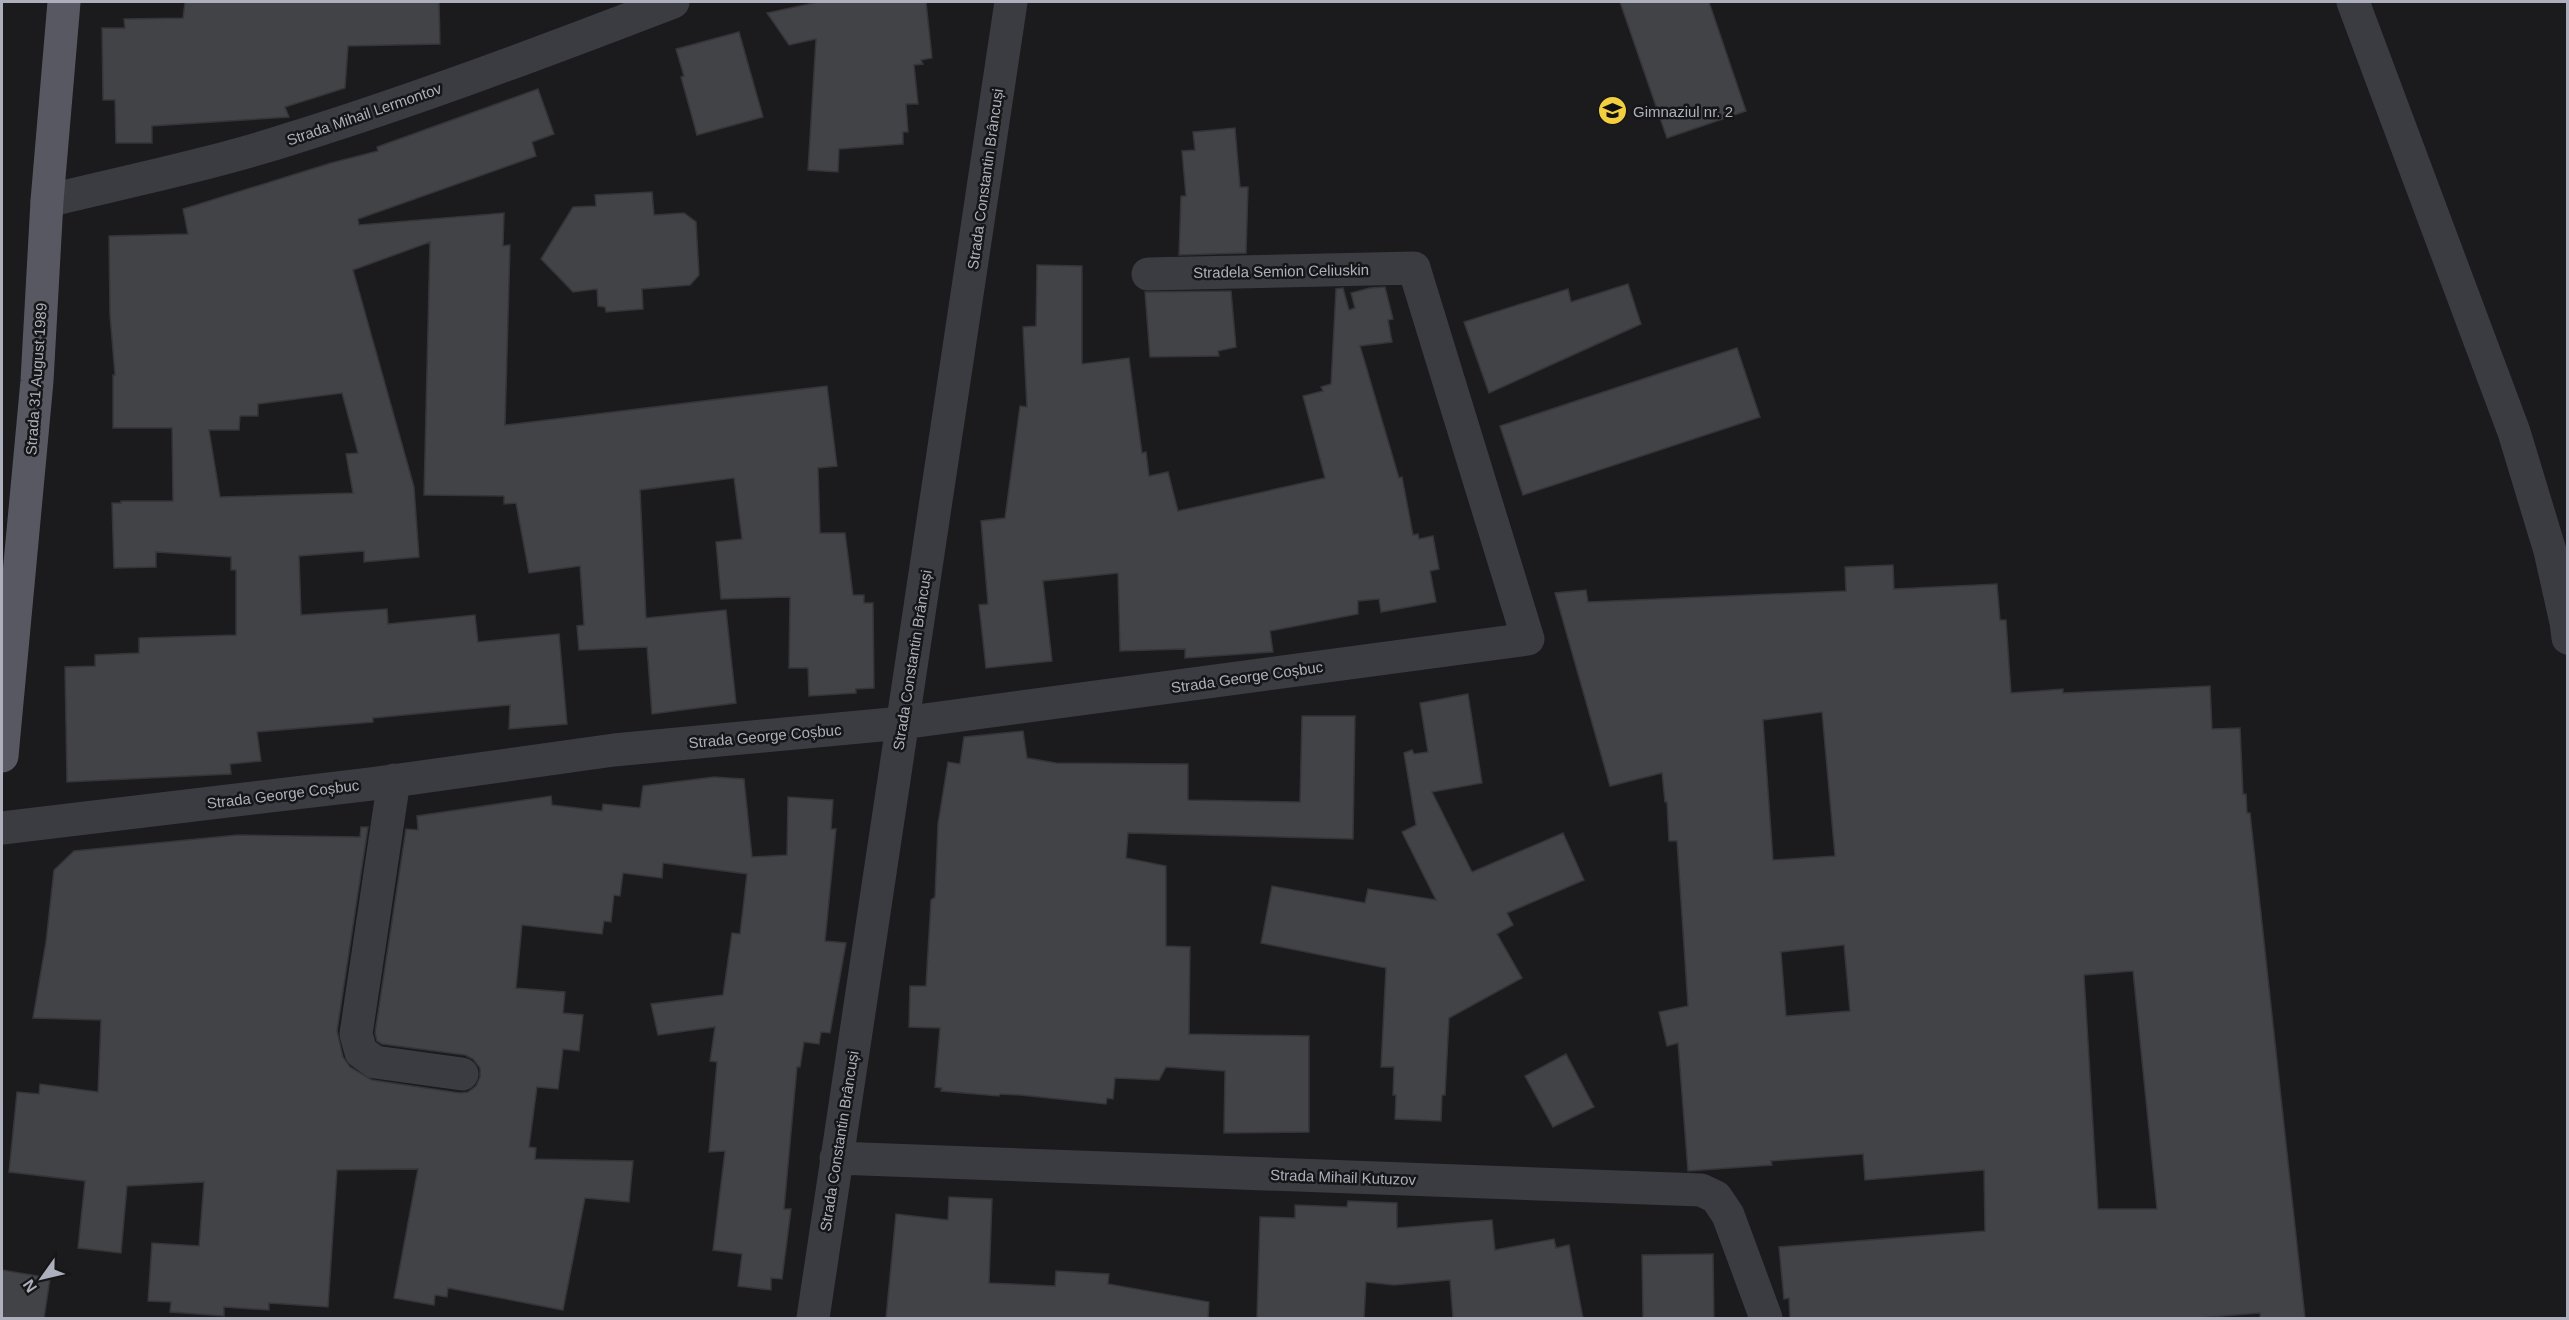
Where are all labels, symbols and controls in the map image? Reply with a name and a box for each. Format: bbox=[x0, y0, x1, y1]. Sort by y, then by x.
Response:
street label: Strada Mihail Lermontov bbox=[284, 79, 444, 149]
street label: Strada Constantin Brâncuși bbox=[964, 87, 1006, 271]
school or university icon: Gimnaziul nr. 2 bbox=[1596, 95, 1628, 127]
place label: Gimnaziul nr. 2 bbox=[1633, 103, 1733, 120]
street label: Stradela Semion Celiuskin bbox=[1193, 261, 1369, 281]
street label: Strada 31 August 1989 bbox=[22, 302, 50, 456]
street label: Strada Constantin Brâncuși bbox=[889, 568, 935, 752]
street label: Strada George Coșbuc bbox=[1170, 658, 1325, 696]
street label: Strada George Coșbuc bbox=[688, 721, 843, 751]
street label: Strada George Coșbuc bbox=[206, 776, 361, 812]
street label: Strada Constantin Brâncuși bbox=[816, 1049, 862, 1233]
street label: Strada Mihail Kutuzov bbox=[1270, 1166, 1417, 1188]
north arrow bbox=[12, 1248, 72, 1308]
text: N bbox=[20, 1277, 40, 1296]

